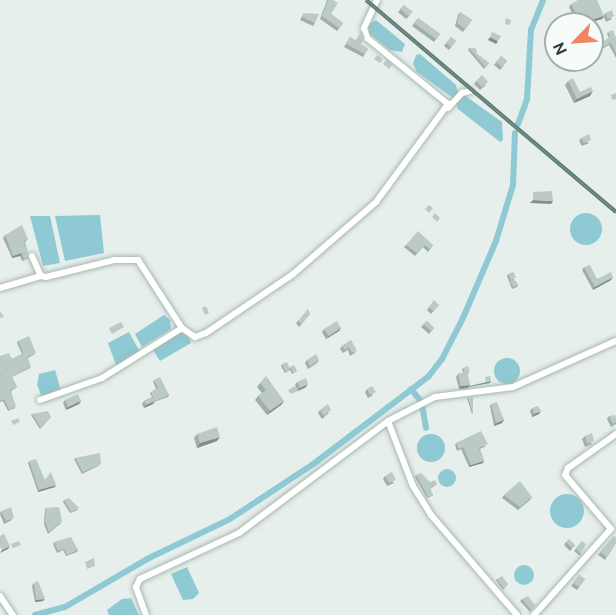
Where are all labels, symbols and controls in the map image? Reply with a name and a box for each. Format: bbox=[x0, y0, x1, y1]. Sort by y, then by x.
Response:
north arrow bbox=[544, 12, 604, 72]
text: N bbox=[549, 40, 570, 58]

